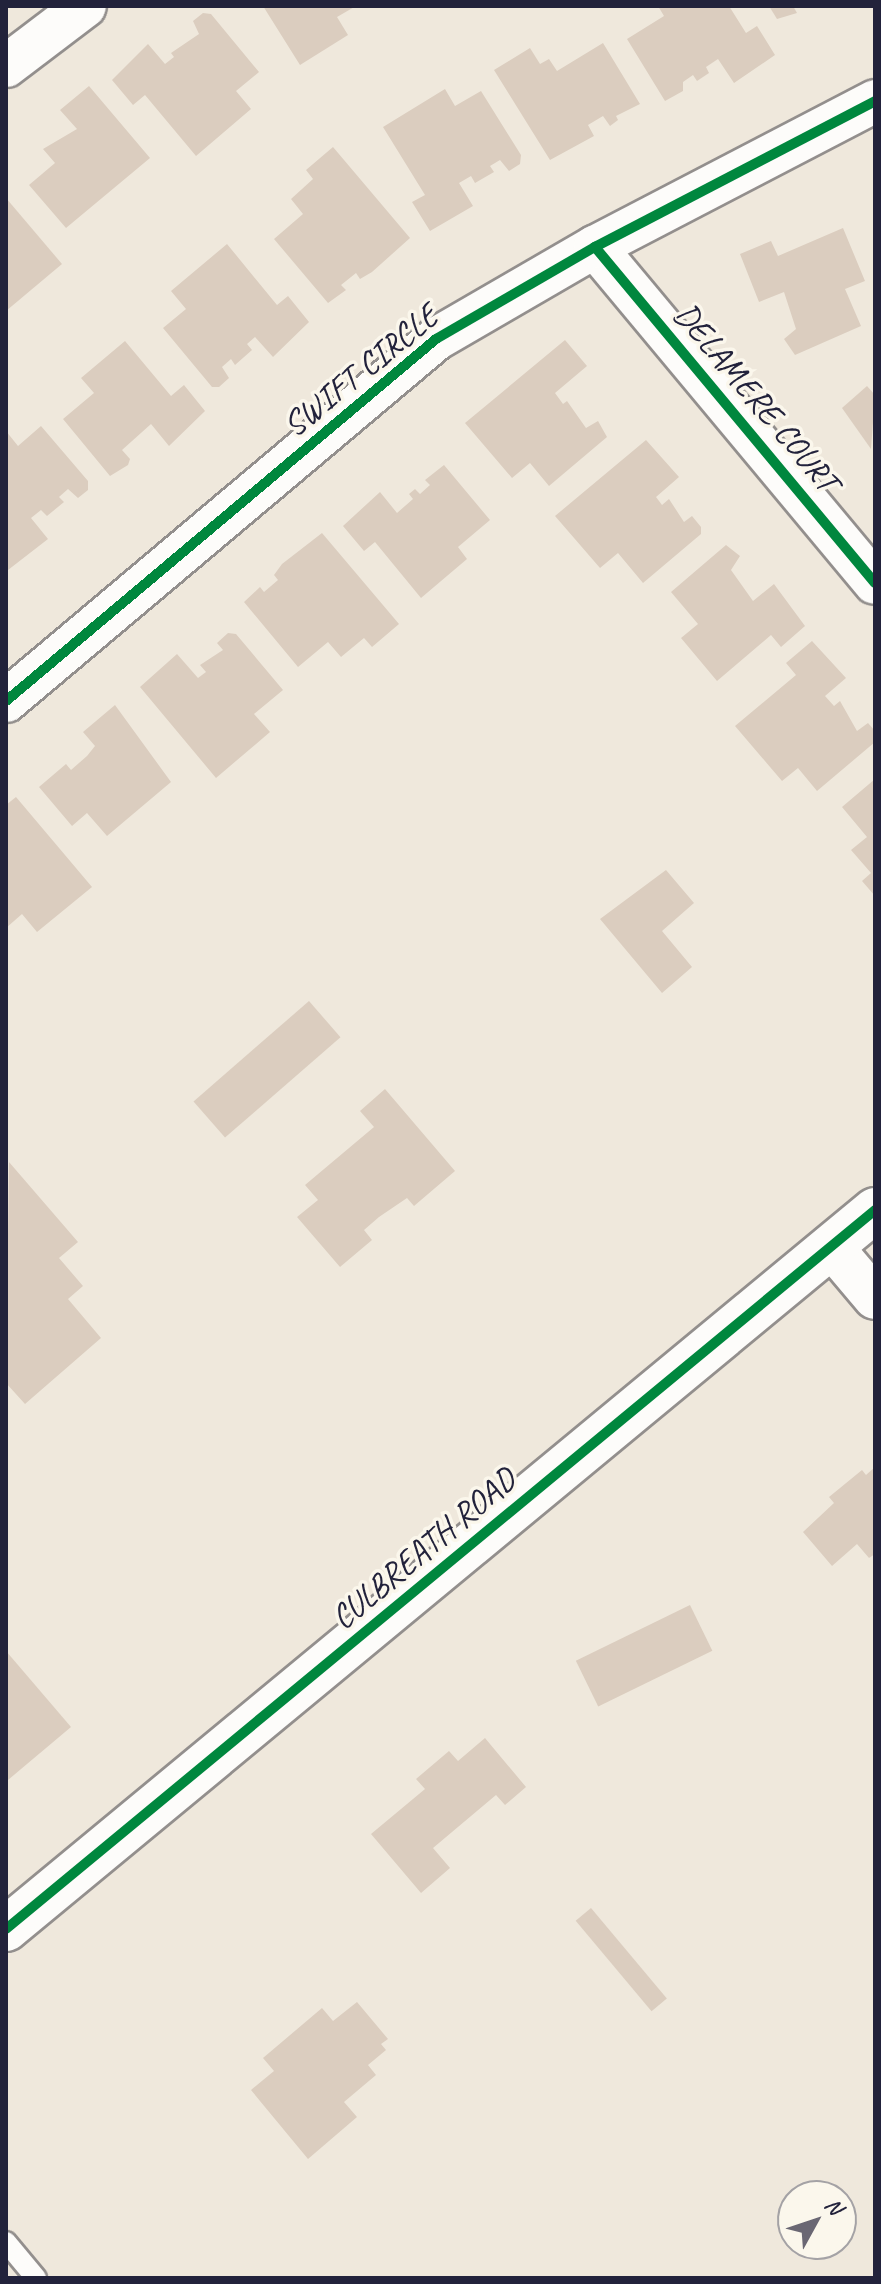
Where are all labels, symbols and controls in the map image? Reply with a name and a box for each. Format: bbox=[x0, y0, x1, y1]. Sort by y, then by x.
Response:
street label: SWIFT CIRCLE bbox=[273, 294, 447, 446]
street label: DELAMERE COURT bbox=[666, 294, 848, 500]
street label: CULBREATH ROAD bbox=[322, 1459, 524, 1637]
north arrow bbox=[777, 2180, 857, 2260]
text: N bbox=[819, 2192, 849, 2220]

